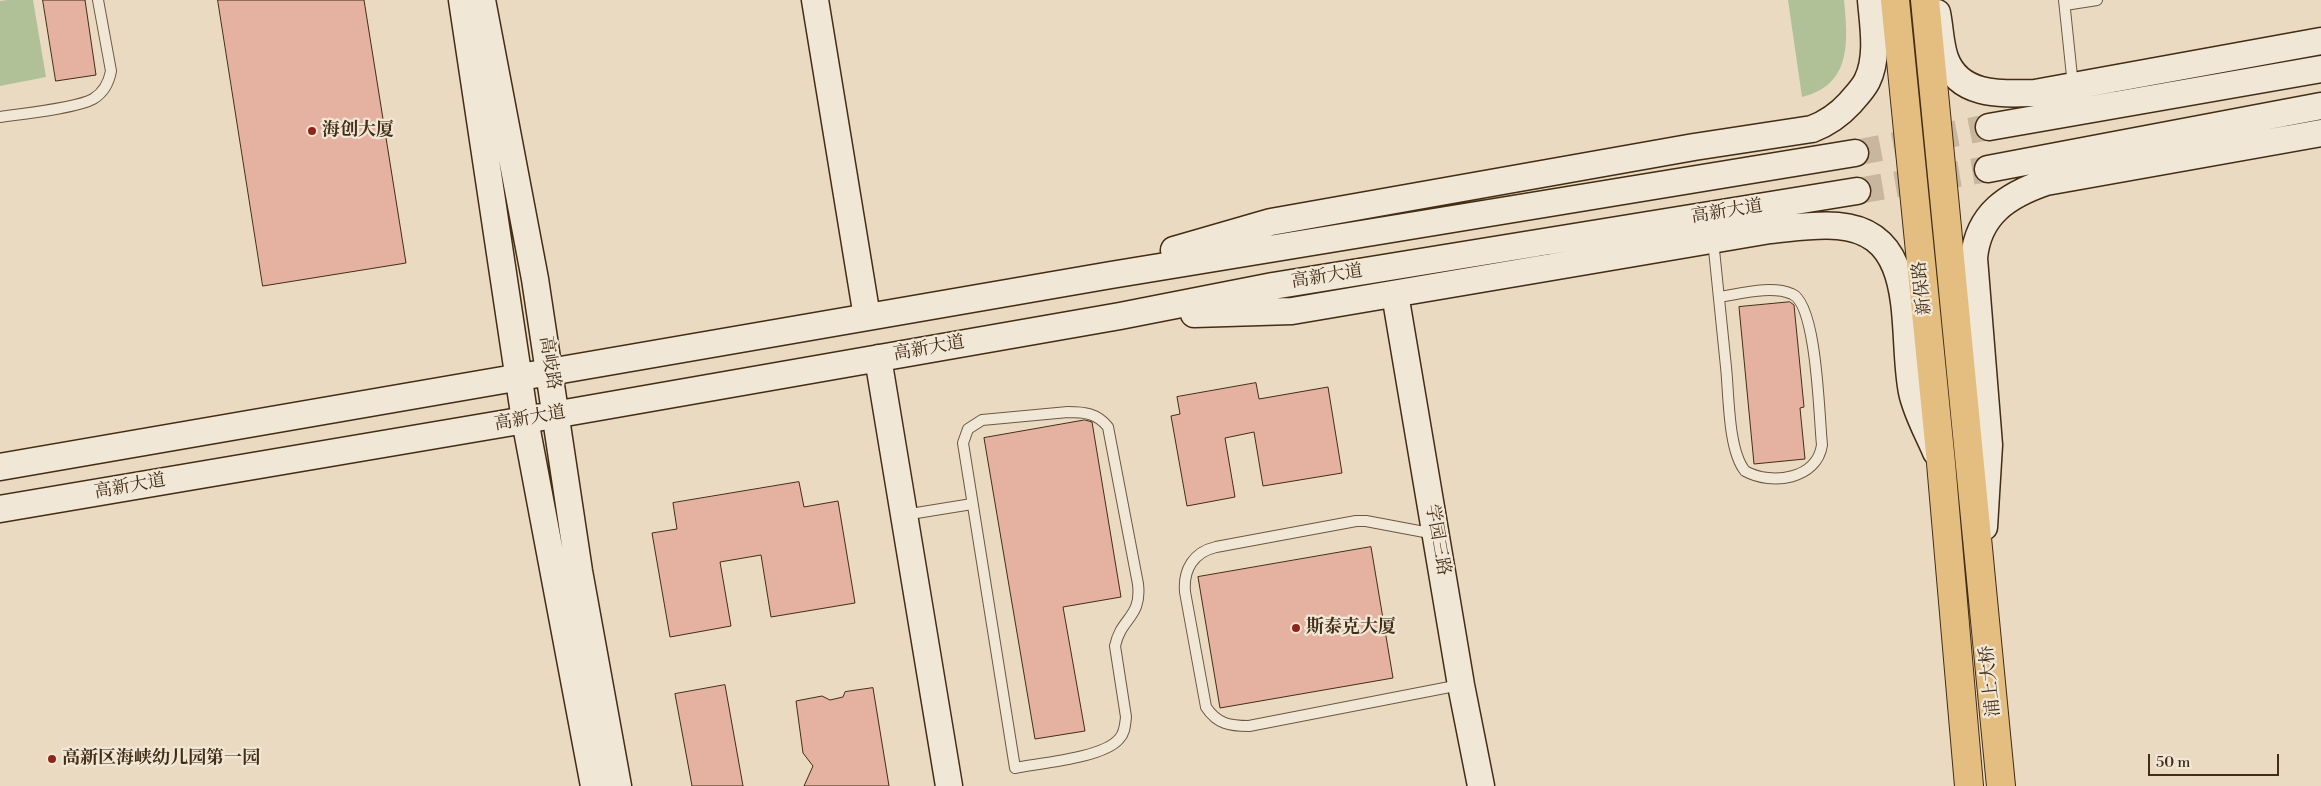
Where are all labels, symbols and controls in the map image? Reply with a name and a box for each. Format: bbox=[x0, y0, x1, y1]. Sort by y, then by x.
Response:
place label: 海创大厦 bbox=[322, 120, 394, 142]
marker: 海创大厦 bbox=[306, 125, 318, 137]
street label: 高新大道 bbox=[1690, 196, 1764, 228]
street label: 新保路 bbox=[1909, 260, 1937, 316]
street label: 高新大道 bbox=[1290, 261, 1364, 293]
street label: 高新大道 bbox=[892, 332, 966, 366]
street label: 高岐路 bbox=[534, 335, 564, 391]
street label: 高新大道 bbox=[493, 402, 567, 436]
street label: 高新大道 bbox=[93, 470, 167, 504]
street label: 学园三路 bbox=[1420, 503, 1454, 577]
place label: 斯泰克大厦 bbox=[1306, 617, 1396, 639]
marker: 斯泰克大厦 bbox=[1290, 622, 1302, 634]
street label: 浦上大桥 bbox=[1976, 644, 2006, 718]
scale bar bbox=[2151, 744, 2282, 776]
place label: 高新区海峡幼儿园第一园 bbox=[62, 748, 260, 770]
marker: 高新区海峡幼儿园第一园 bbox=[46, 753, 58, 765]
text: 50 m bbox=[2156, 753, 2190, 772]

